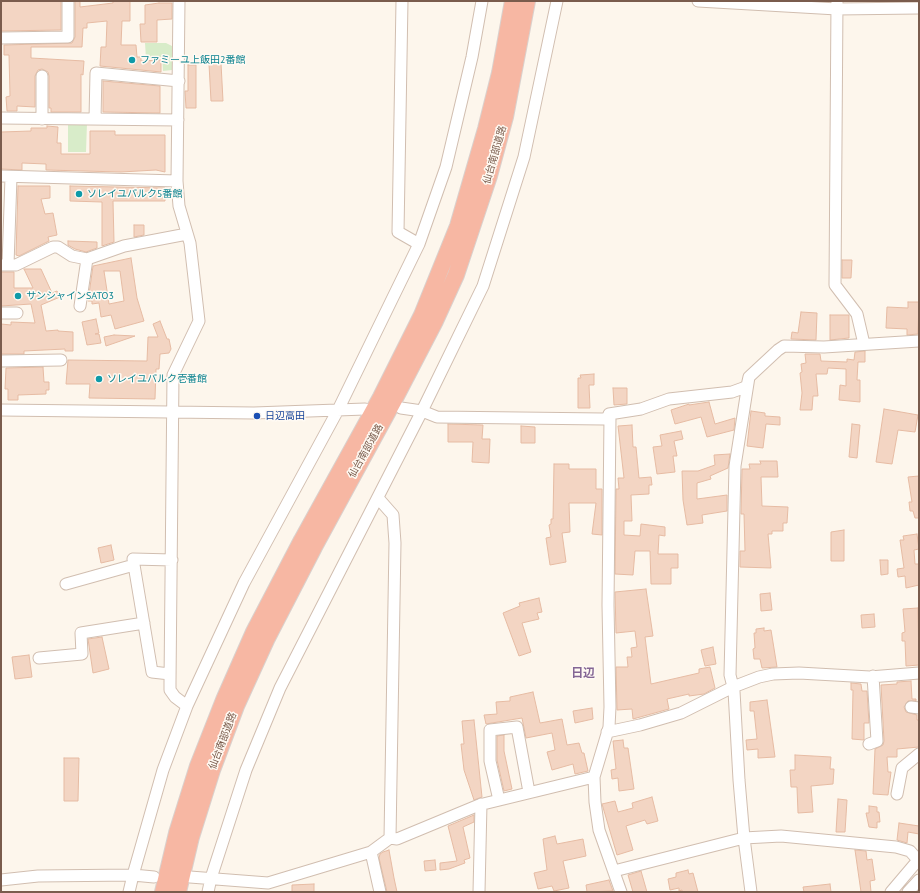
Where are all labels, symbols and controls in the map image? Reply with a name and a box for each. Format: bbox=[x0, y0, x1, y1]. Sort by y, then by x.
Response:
place label: ファミーユ上飯田2番館 bbox=[140, 54, 245, 66]
marker: ファミーユ上飯田2番館 bbox=[127, 55, 137, 65]
street label: 仙台南部道路 bbox=[481, 125, 509, 185]
place label: ソレイユパルク5番館 bbox=[87, 188, 182, 200]
marker: ソレイユパルク5番館 bbox=[74, 189, 84, 199]
place label: サンシャインSATO3 bbox=[26, 290, 114, 302]
marker: サンシャインSATO3 bbox=[13, 291, 23, 301]
place label: ソレイユパルク壱番館 bbox=[107, 373, 207, 385]
marker: ソレイユパルク壱番館 bbox=[94, 374, 104, 384]
place label: 日辺高田 bbox=[265, 410, 305, 422]
marker: 日辺高田 bbox=[252, 411, 262, 421]
street label: 仙台南部道路 bbox=[346, 422, 386, 480]
district label: 日辺 bbox=[571, 667, 595, 681]
street label: 仙台南部道路 bbox=[207, 711, 239, 771]

